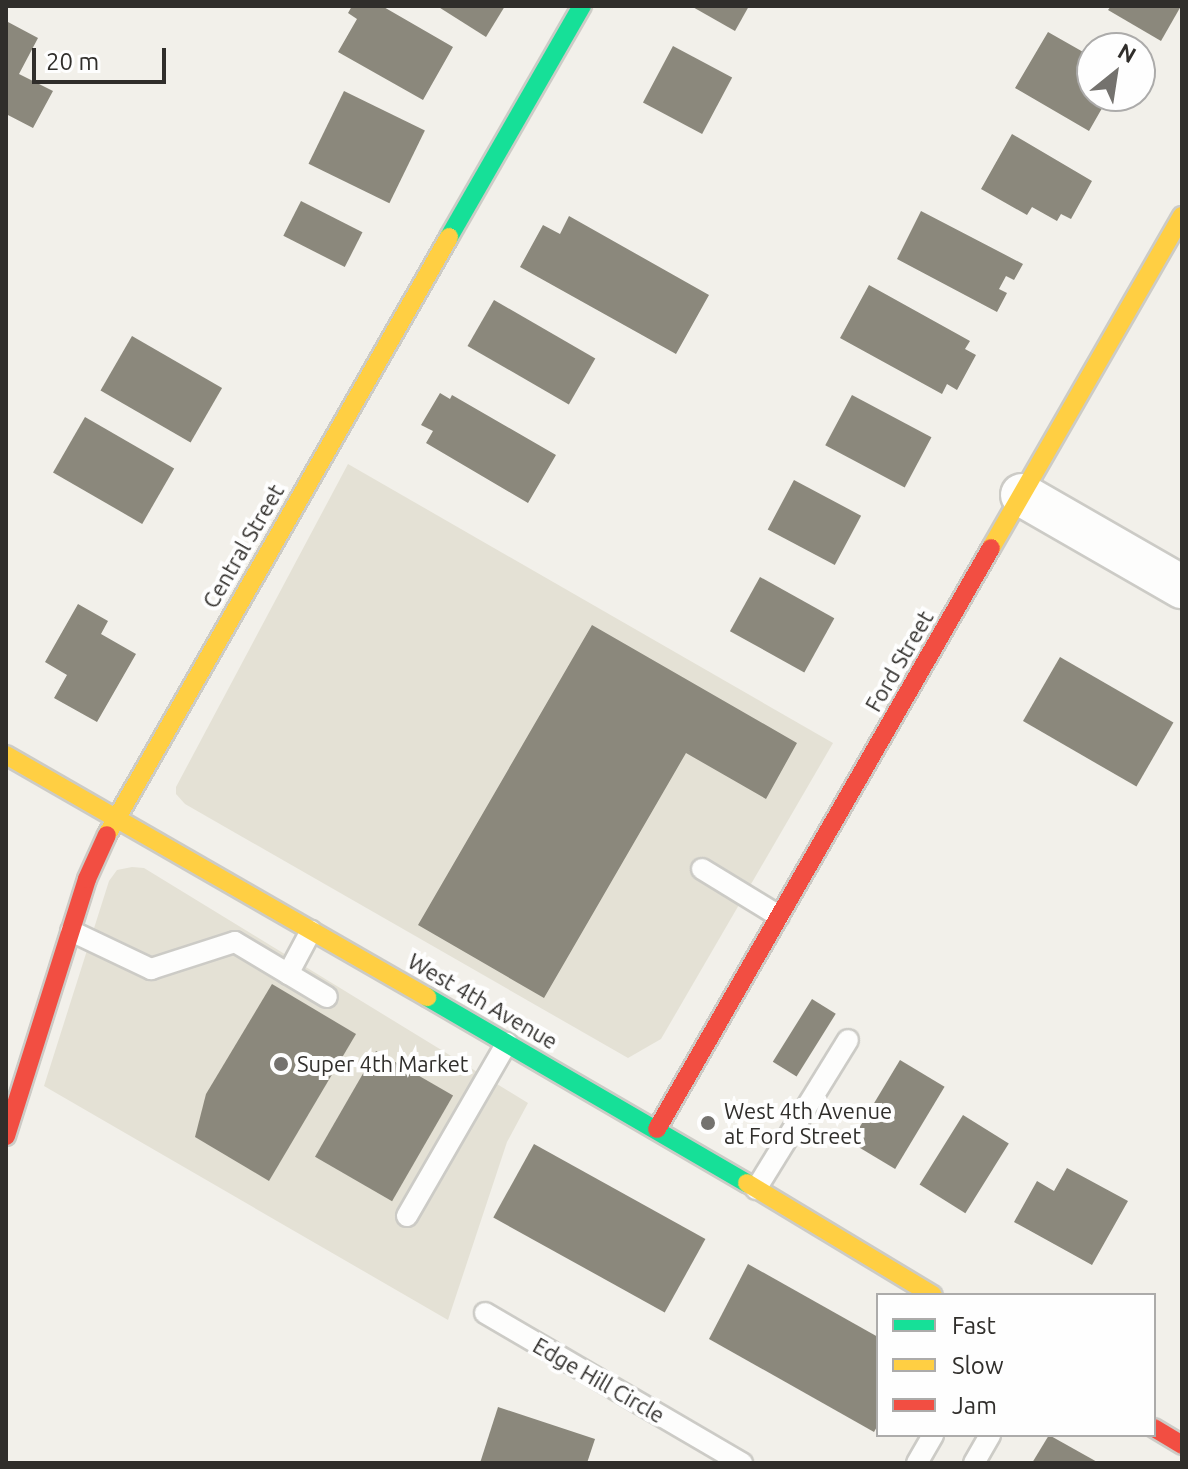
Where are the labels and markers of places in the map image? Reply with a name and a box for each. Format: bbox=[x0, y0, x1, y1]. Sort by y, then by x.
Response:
place label: Super 4th Market bbox=[297, 1051, 468, 1077]
marker: Super 4th Market bbox=[272, 1055, 290, 1073]
place label: West 4th Avenue at Ford Street bbox=[724, 1097, 892, 1148]
marker: West 4th Avenue at Ford Street bbox=[699, 1114, 717, 1132]

